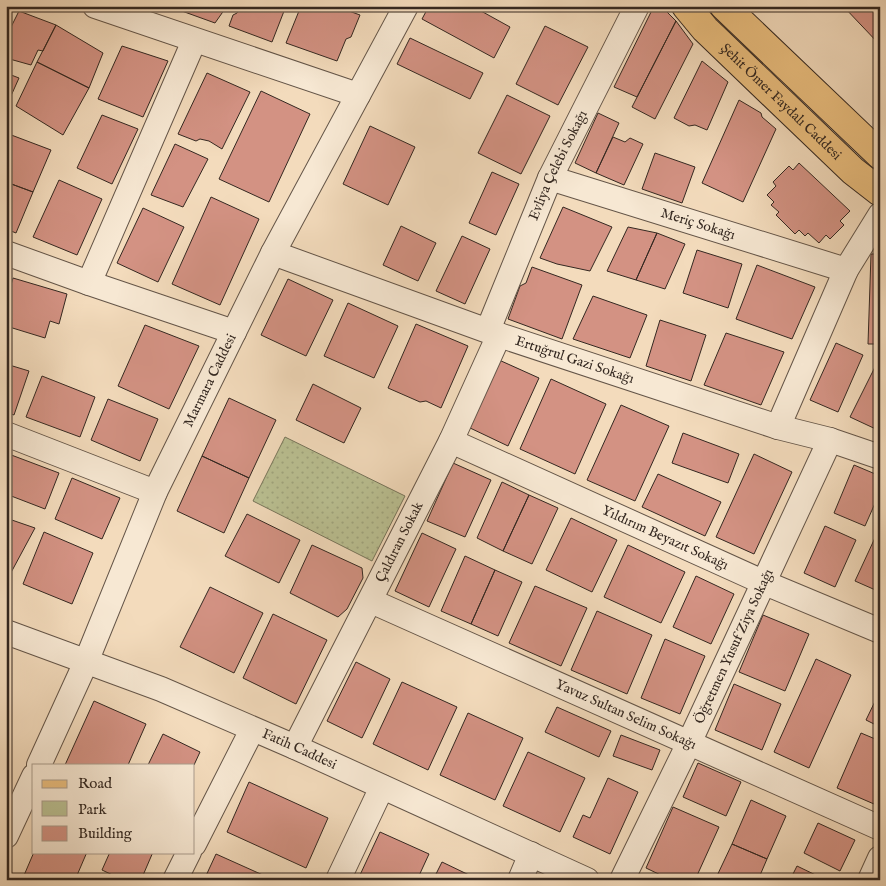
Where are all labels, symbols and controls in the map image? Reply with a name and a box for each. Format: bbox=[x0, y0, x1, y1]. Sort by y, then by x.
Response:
street label: Şehit Ömer Faydalı Caddesi bbox=[716, 40, 845, 164]
street label: Evliya Çelebi Sokağı bbox=[525, 107, 592, 223]
street label: Meriç Sokağı bbox=[659, 204, 738, 244]
street label: Marmara Caddesi bbox=[179, 331, 241, 430]
street label: Ertuğrul Gazi Sokağı bbox=[513, 332, 636, 388]
street label: Çaldıran Sokak bbox=[371, 498, 428, 586]
street label: Yıldırım Beyazıt Sokağı bbox=[599, 501, 732, 574]
street label: Öğretmen Yusuf Ziya Sokağı bbox=[689, 566, 778, 727]
street label: Yavuz Sultan Selim Sokağı bbox=[553, 675, 699, 754]
street label: Fatih Caddesi bbox=[259, 725, 340, 774]
legend bbox=[32, 764, 195, 854]
text: Road bbox=[78, 774, 113, 793]
text: Park bbox=[78, 800, 108, 819]
text: Building bbox=[78, 824, 133, 843]

